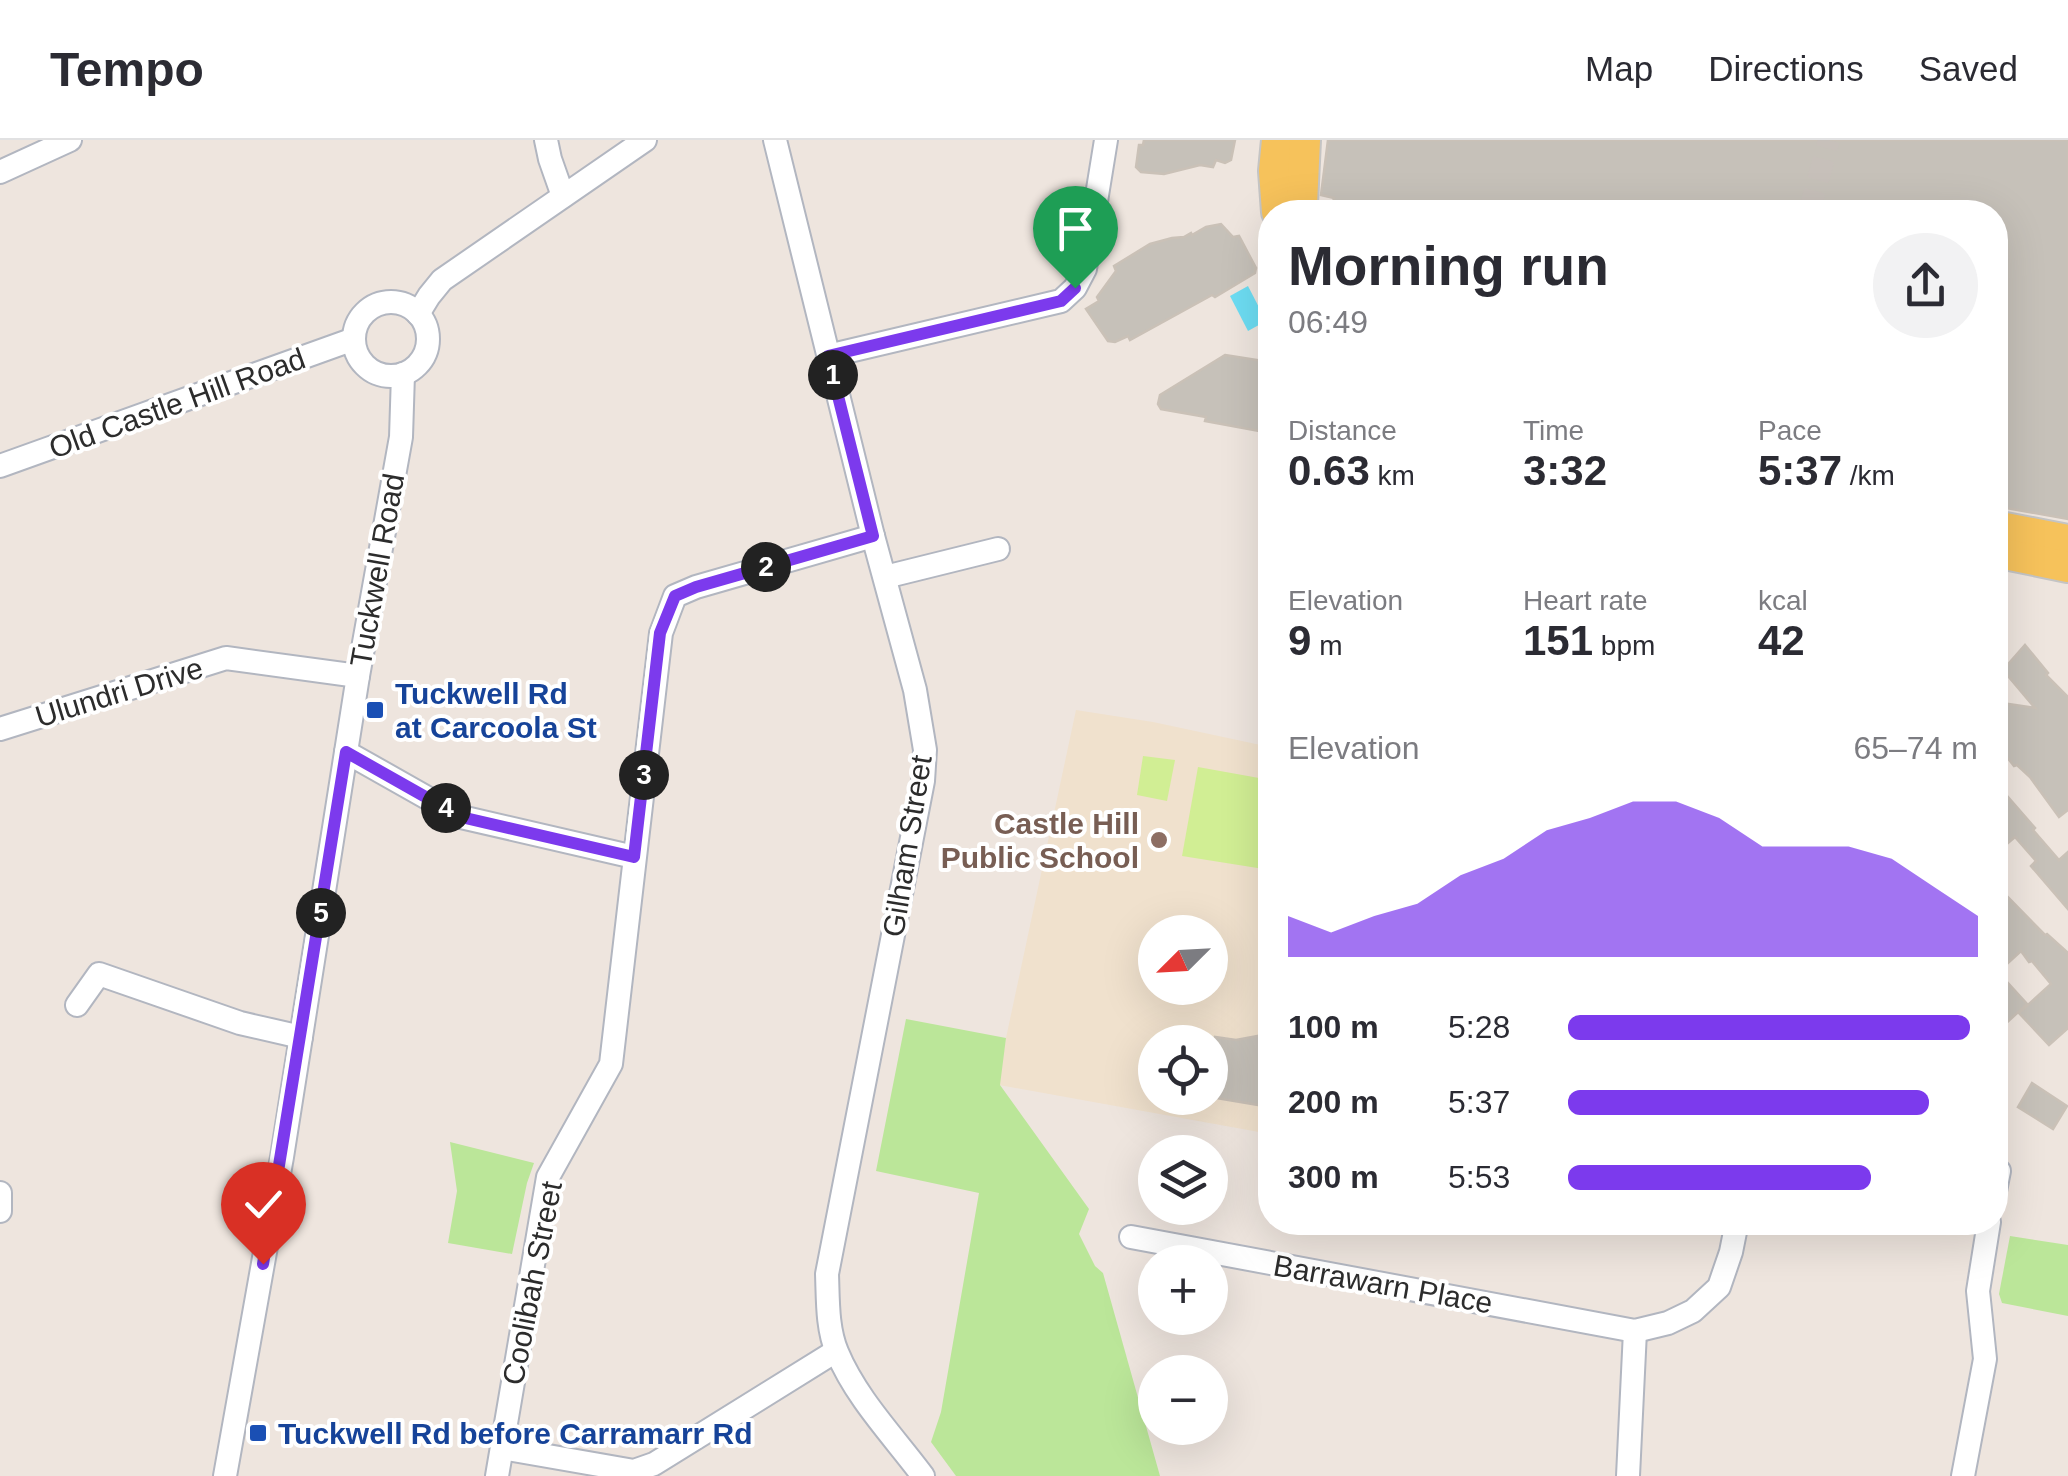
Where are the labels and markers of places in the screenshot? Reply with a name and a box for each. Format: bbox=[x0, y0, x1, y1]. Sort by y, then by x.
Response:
pin bbox=[1033, 186, 1118, 289]
pin: 1 bbox=[808, 350, 858, 400]
pin: 2 bbox=[741, 542, 791, 592]
place label: Tuckwell Rd at Carcoola St bbox=[395, 677, 597, 744]
marker: Tuckwell Rd at Carcoola St bbox=[364, 699, 386, 721]
pin: 3 bbox=[619, 750, 669, 800]
pin: 4 bbox=[421, 783, 471, 833]
place label: Castle Hill Public School bbox=[941, 807, 1139, 874]
marker: Castle Hill Public School bbox=[1148, 829, 1170, 851]
pin: 5 bbox=[296, 888, 346, 938]
pin bbox=[221, 1162, 306, 1265]
place label: Tuckwell Rd before Carramarr Rd bbox=[278, 1417, 753, 1450]
marker: Tuckwell Rd before Carramarr Rd bbox=[247, 1422, 269, 1444]

